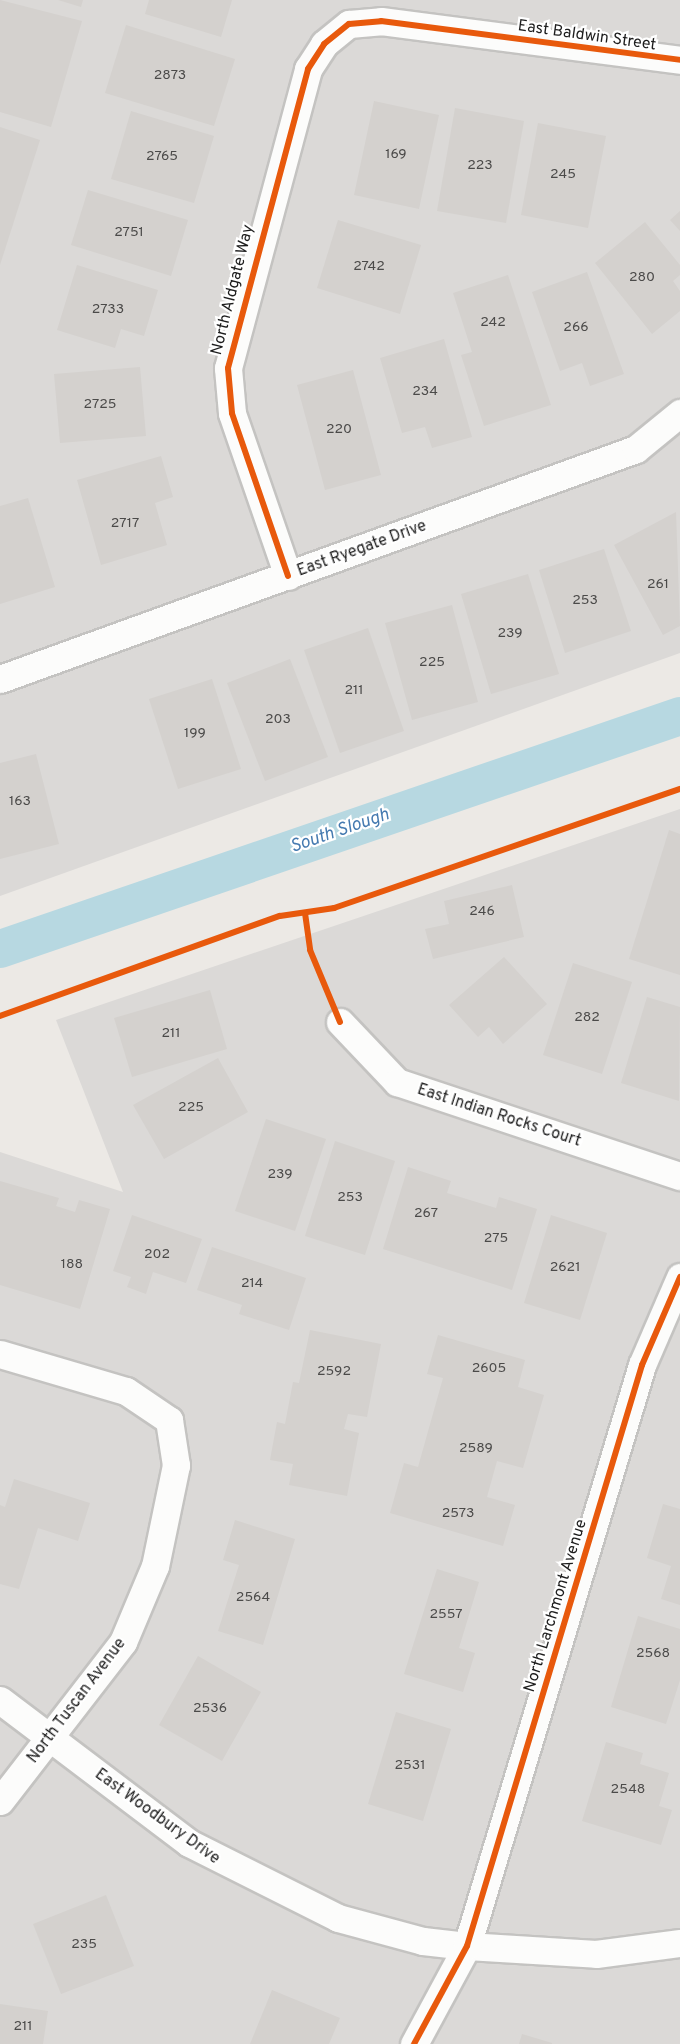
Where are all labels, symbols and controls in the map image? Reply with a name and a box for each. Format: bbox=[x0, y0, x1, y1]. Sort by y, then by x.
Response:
street label: East Baldwin Street bbox=[517, 17, 657, 55]
house number: 2873 bbox=[154, 68, 186, 84]
house number: 169 bbox=[385, 147, 407, 163]
house number: 2765 bbox=[146, 149, 178, 165]
house number: 223 bbox=[467, 158, 493, 174]
house number: 245 bbox=[550, 167, 576, 183]
street label: North Aldgate Way bbox=[207, 222, 259, 358]
house number: 2751 bbox=[114, 225, 144, 241]
house number: 2742 bbox=[353, 259, 385, 275]
house number: 280 bbox=[629, 270, 655, 286]
house number: 2733 bbox=[92, 302, 124, 318]
house number: 242 bbox=[480, 315, 506, 331]
house number: 266 bbox=[563, 320, 589, 336]
house number: 234 bbox=[412, 384, 438, 400]
house number: 2725 bbox=[84, 397, 116, 413]
house number: 220 bbox=[326, 422, 352, 438]
house number: 2717 bbox=[111, 516, 139, 532]
street label: East Ryegate Drive bbox=[295, 517, 429, 581]
house number: 261 bbox=[647, 577, 669, 593]
house number: 253 bbox=[572, 593, 598, 609]
house number: 239 bbox=[497, 626, 523, 642]
house number: 225 bbox=[419, 655, 445, 671]
house number: 211 bbox=[344, 683, 364, 699]
house number: 203 bbox=[265, 712, 291, 728]
house number: 199 bbox=[184, 726, 206, 742]
house number: 163 bbox=[9, 794, 31, 810]
water label: South Slough bbox=[288, 805, 392, 859]
house number: 246 bbox=[469, 904, 495, 920]
house number: 282 bbox=[574, 1010, 600, 1026]
house number: 211 bbox=[161, 1026, 181, 1042]
street label: East Indian Rocks Court bbox=[415, 1080, 583, 1152]
house number: 225 bbox=[178, 1100, 204, 1116]
house number: 239 bbox=[267, 1167, 293, 1183]
house number: 253 bbox=[337, 1190, 363, 1206]
house number: 267 bbox=[414, 1206, 438, 1222]
house number: 275 bbox=[484, 1231, 508, 1247]
house number: 202 bbox=[144, 1247, 170, 1263]
house number: 188 bbox=[61, 1257, 83, 1273]
house number: 2621 bbox=[550, 1260, 580, 1276]
house number: 214 bbox=[241, 1276, 263, 1292]
house number: 2605 bbox=[472, 1361, 506, 1377]
house number: 2592 bbox=[317, 1364, 351, 1380]
house number: 2589 bbox=[459, 1441, 493, 1457]
house number: 2573 bbox=[442, 1506, 474, 1522]
street label: North Larchmont Avenue bbox=[520, 1517, 592, 1695]
house number: 2564 bbox=[236, 1590, 270, 1606]
house number: 2557 bbox=[429, 1607, 463, 1623]
street label: North Tuscan Avenue bbox=[23, 1634, 131, 1768]
house number: 2568 bbox=[636, 1646, 670, 1662]
house number: 2536 bbox=[193, 1701, 227, 1717]
house number: 2531 bbox=[395, 1758, 425, 1774]
street label: East Woodbury Drive bbox=[91, 1765, 223, 1869]
house number: 2548 bbox=[611, 1782, 645, 1798]
house number: 235 bbox=[71, 1937, 97, 1953]
house number: 211 bbox=[13, 2019, 33, 2035]

